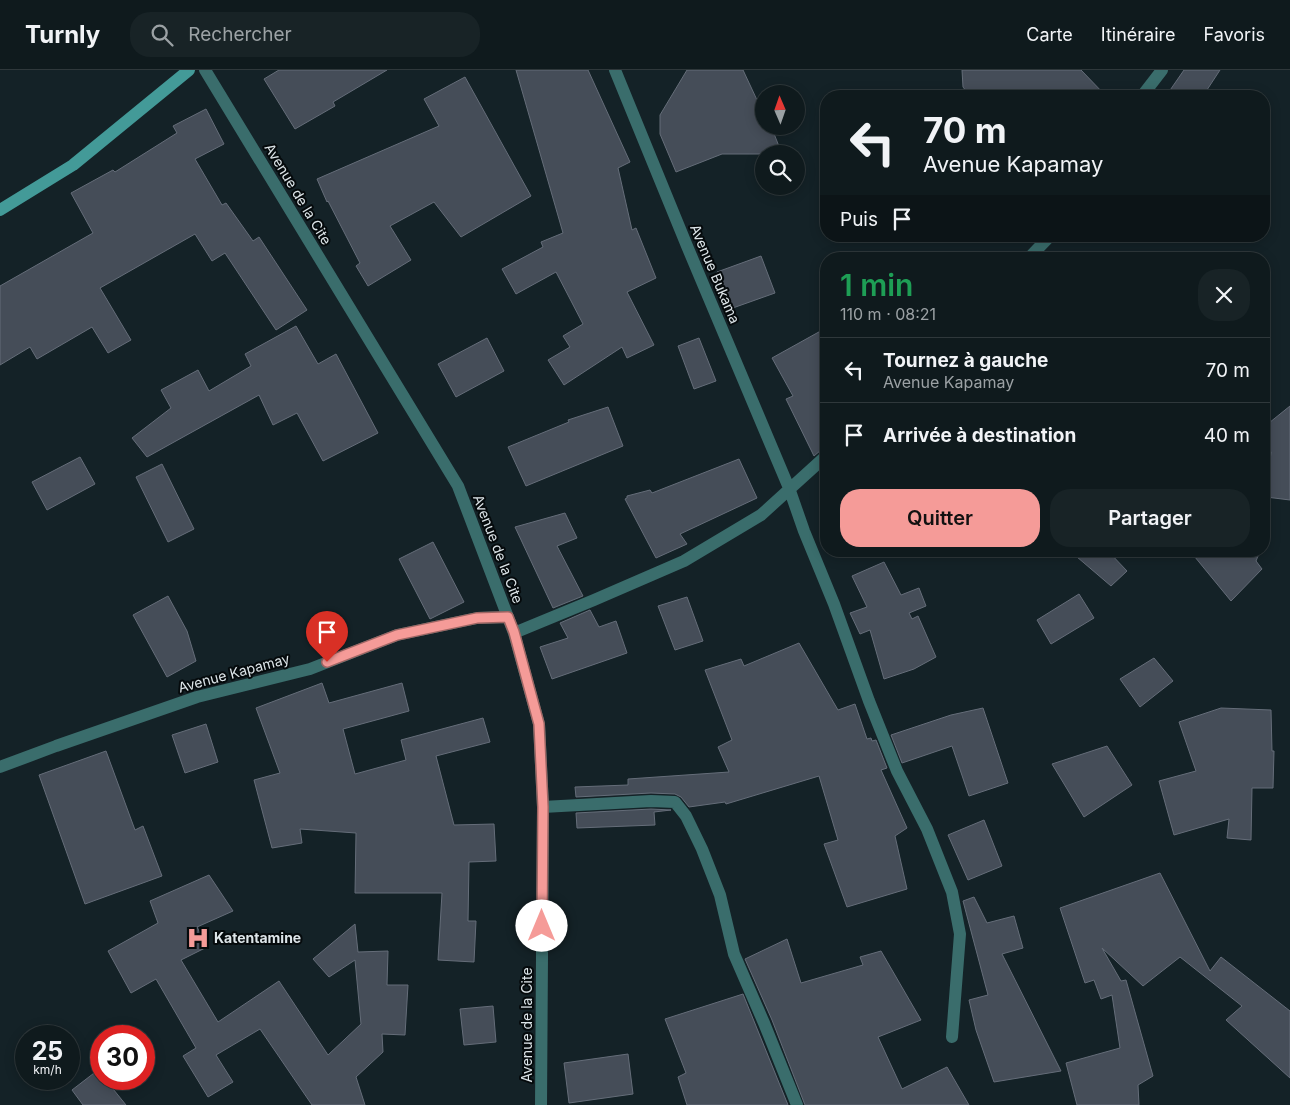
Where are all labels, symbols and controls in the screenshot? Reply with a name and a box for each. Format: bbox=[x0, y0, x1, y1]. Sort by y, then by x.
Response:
search box bbox=[130, 12, 480, 57]
text: Turnly bbox=[25, 20, 100, 49]
icon: search bbox=[148, 21, 176, 49]
text: Rechercher bbox=[188, 23, 292, 46]
text: Carte bbox=[1026, 24, 1073, 45]
text: Itinéraire bbox=[1101, 24, 1175, 45]
text: Favoris bbox=[1203, 24, 1265, 45]
north arrow bbox=[755, 85, 805, 135]
map controls bbox=[755, 85, 805, 195]
text: 70 m bbox=[923, 109, 1007, 151]
icon: left bbox=[840, 110, 905, 175]
street label: Avenue de la Cite bbox=[261, 140, 335, 247]
button: search bbox=[755, 145, 805, 195]
text: Avenue Kapamay bbox=[923, 151, 1103, 177]
icon: arrive bbox=[888, 205, 916, 233]
text: Puis bbox=[840, 208, 878, 231]
street label: Avenue Bukama bbox=[687, 222, 744, 326]
text: 1 min bbox=[840, 267, 913, 303]
button: close bbox=[1198, 269, 1250, 321]
text: 110 m · 08:21 bbox=[840, 304, 936, 324]
text: Tournez à gauche bbox=[883, 349, 1048, 372]
icon: left bbox=[840, 356, 868, 384]
text: 70 m bbox=[1206, 359, 1250, 382]
text: Avenue Kapamay bbox=[883, 372, 1014, 392]
icon: arrive bbox=[840, 421, 868, 449]
text: Arrivée à destination bbox=[883, 424, 1076, 447]
text: 40 m bbox=[1204, 424, 1250, 447]
button: Quitter bbox=[840, 489, 1040, 547]
button: Partager bbox=[1050, 489, 1250, 547]
street label: Avenue de la Cite bbox=[470, 492, 527, 606]
pin bbox=[306, 611, 348, 662]
icon: arrive bbox=[313, 618, 341, 646]
street label: Avenue Kapamay bbox=[176, 649, 292, 696]
position arrow bbox=[515, 899, 567, 951]
hospital icon: Katentamine bbox=[185, 925, 211, 951]
place label: Katentamine bbox=[214, 929, 301, 946]
street label: Avenue de la Cite bbox=[518, 967, 535, 1083]
speed limit sign: 30 bbox=[90, 1025, 155, 1090]
text: 25 bbox=[32, 1036, 63, 1066]
text: km/h bbox=[33, 1062, 62, 1077]

